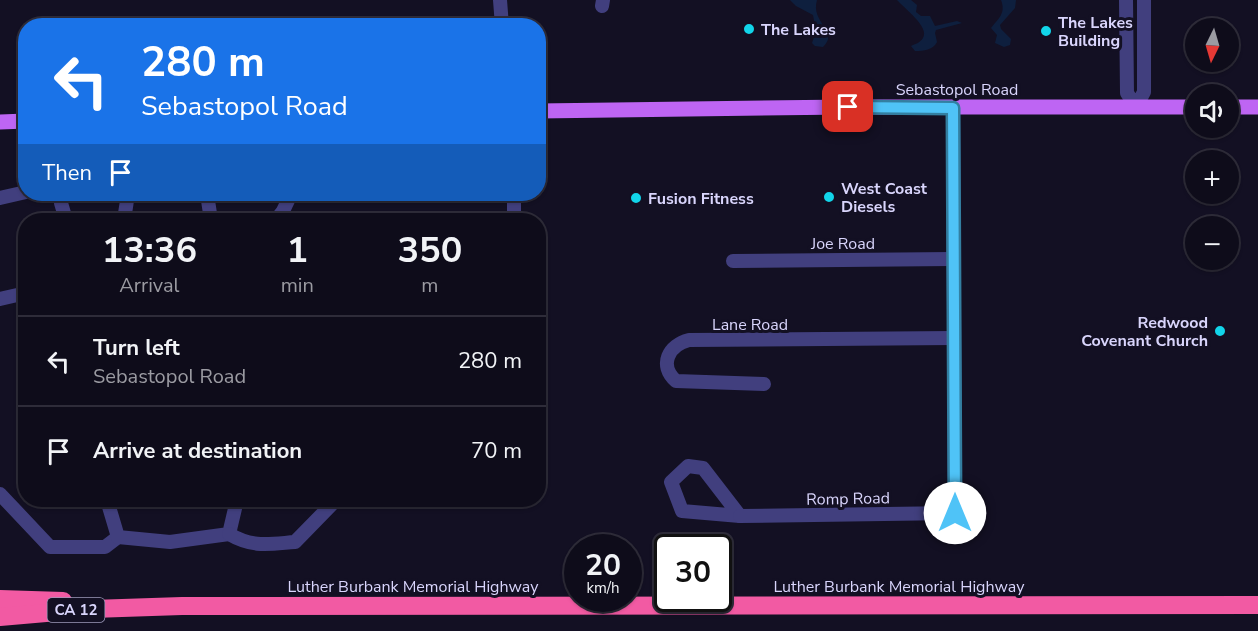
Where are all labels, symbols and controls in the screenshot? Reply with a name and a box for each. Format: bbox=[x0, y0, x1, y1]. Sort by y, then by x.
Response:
place label: The Lakes Building bbox=[1058, 12, 1133, 52]
north arrow bbox=[1185, 18, 1239, 72]
map controls bbox=[1185, 18, 1239, 270]
place label: The Lakes bbox=[761, 19, 836, 41]
marker: The Lakes bbox=[742, 22, 756, 36]
marker: The Lakes Building bbox=[1039, 24, 1053, 38]
text: 280 m bbox=[141, 34, 265, 91]
icon: left bbox=[42, 42, 120, 120]
street label: Sebastopol Road bbox=[896, 79, 1018, 101]
pin bbox=[822, 81, 873, 132]
button: sound bbox=[1185, 84, 1239, 138]
text: Sebastopol Road bbox=[141, 88, 348, 125]
icon: arrive bbox=[831, 90, 864, 123]
button: + bbox=[1185, 150, 1239, 204]
icon: arrive bbox=[104, 156, 137, 189]
text: Then bbox=[42, 158, 92, 188]
place label: West Coast Diesels bbox=[841, 178, 928, 218]
place label: Fusion Fitness bbox=[648, 188, 754, 210]
marker: West Coast Diesels bbox=[822, 190, 836, 204]
marker: Fusion Fitness bbox=[629, 191, 643, 205]
button: − bbox=[1185, 216, 1239, 270]
text: 13:36 bbox=[102, 226, 197, 275]
text: 1 bbox=[286, 226, 308, 275]
text: 350 bbox=[397, 226, 462, 275]
street label: Joe Road bbox=[810, 233, 875, 255]
text: Arrival bbox=[119, 272, 179, 299]
text: min bbox=[281, 272, 314, 299]
text: m bbox=[421, 272, 438, 299]
place label: Redwood Covenant Church bbox=[1081, 312, 1208, 352]
street label: Lane Road bbox=[712, 314, 788, 336]
marker: Redwood Covenant Church bbox=[1213, 324, 1227, 338]
text: Turn left bbox=[93, 333, 180, 363]
icon: left bbox=[42, 345, 75, 378]
text: 280 m bbox=[458, 346, 522, 376]
text: Sebastopol Road bbox=[93, 363, 246, 390]
icon: arrive bbox=[42, 435, 75, 468]
text: Arrive at destination bbox=[93, 436, 302, 466]
text: 70 m bbox=[471, 436, 522, 466]
position arrow bbox=[923, 481, 987, 545]
street label: Romp Road bbox=[806, 487, 890, 511]
speed limit sign: 30 bbox=[654, 534, 732, 612]
text: 20 bbox=[585, 545, 621, 586]
street label: Luther Burbank Memorial Highway bbox=[288, 576, 539, 598]
street label: Luther Burbank Memorial Highway bbox=[774, 576, 1025, 598]
text: km/h bbox=[586, 578, 620, 598]
road number: CA 12 bbox=[48, 598, 104, 622]

